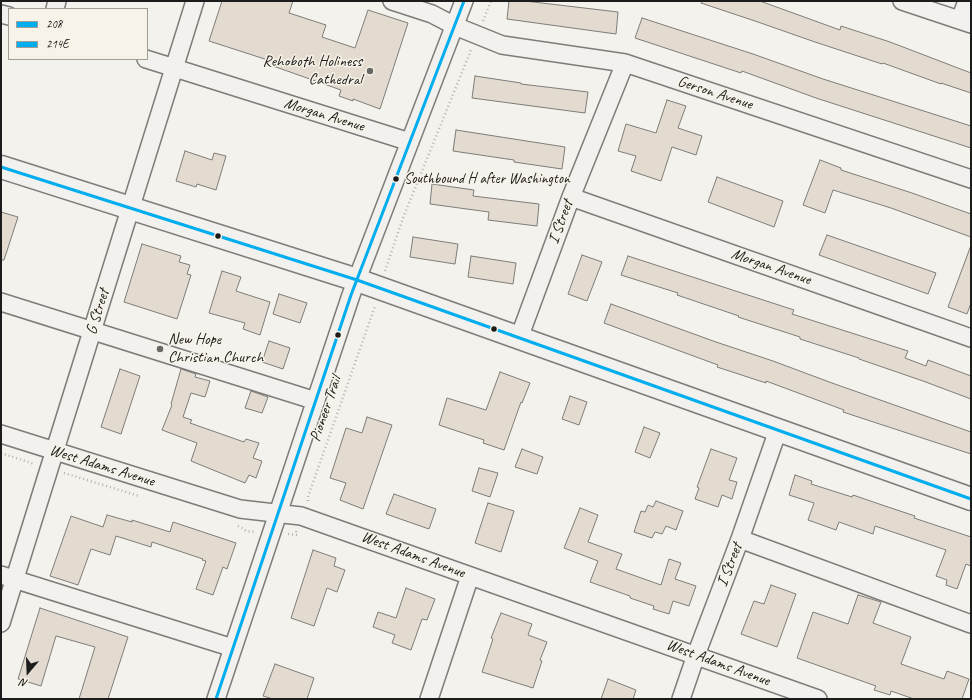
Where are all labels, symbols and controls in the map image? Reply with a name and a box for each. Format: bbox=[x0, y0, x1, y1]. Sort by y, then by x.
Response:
legend bbox=[8, 8, 148, 60]
text: 208 bbox=[46, 16, 62, 32]
text: 214E bbox=[46, 36, 69, 52]
place label: Rehoboth Holiness Cathedral bbox=[262, 52, 362, 90]
marker: Rehoboth Holiness Cathedral bbox=[365, 66, 375, 76]
street label: Gerson Avenue bbox=[675, 72, 755, 114]
street label: Morgan Avenue bbox=[282, 94, 366, 136]
place label: Southbound H after Washington bbox=[404, 170, 570, 188]
marker: Southbound H after Washington bbox=[391, 174, 401, 184]
street label: I Street bbox=[544, 198, 578, 246]
unlabelled marker bbox=[213, 231, 223, 241]
street label: Morgan Avenue bbox=[729, 244, 813, 290]
street label: G Street bbox=[82, 287, 114, 337]
unlabelled marker bbox=[489, 324, 499, 334]
place label: New Hope Christian Church bbox=[168, 330, 263, 368]
unlabelled marker bbox=[333, 330, 343, 340]
marker: New Hope Christian Church bbox=[155, 344, 165, 354]
street label: Pioneer Trail bbox=[306, 374, 346, 444]
street label: West Adams Avenue bbox=[47, 441, 157, 491]
street label: West Adams Avenue bbox=[359, 527, 467, 583]
street label: I Street bbox=[713, 540, 747, 590]
street label: West Adams Avenue bbox=[664, 635, 772, 691]
north arrow bbox=[8, 652, 48, 692]
text: N bbox=[19, 676, 30, 691]

